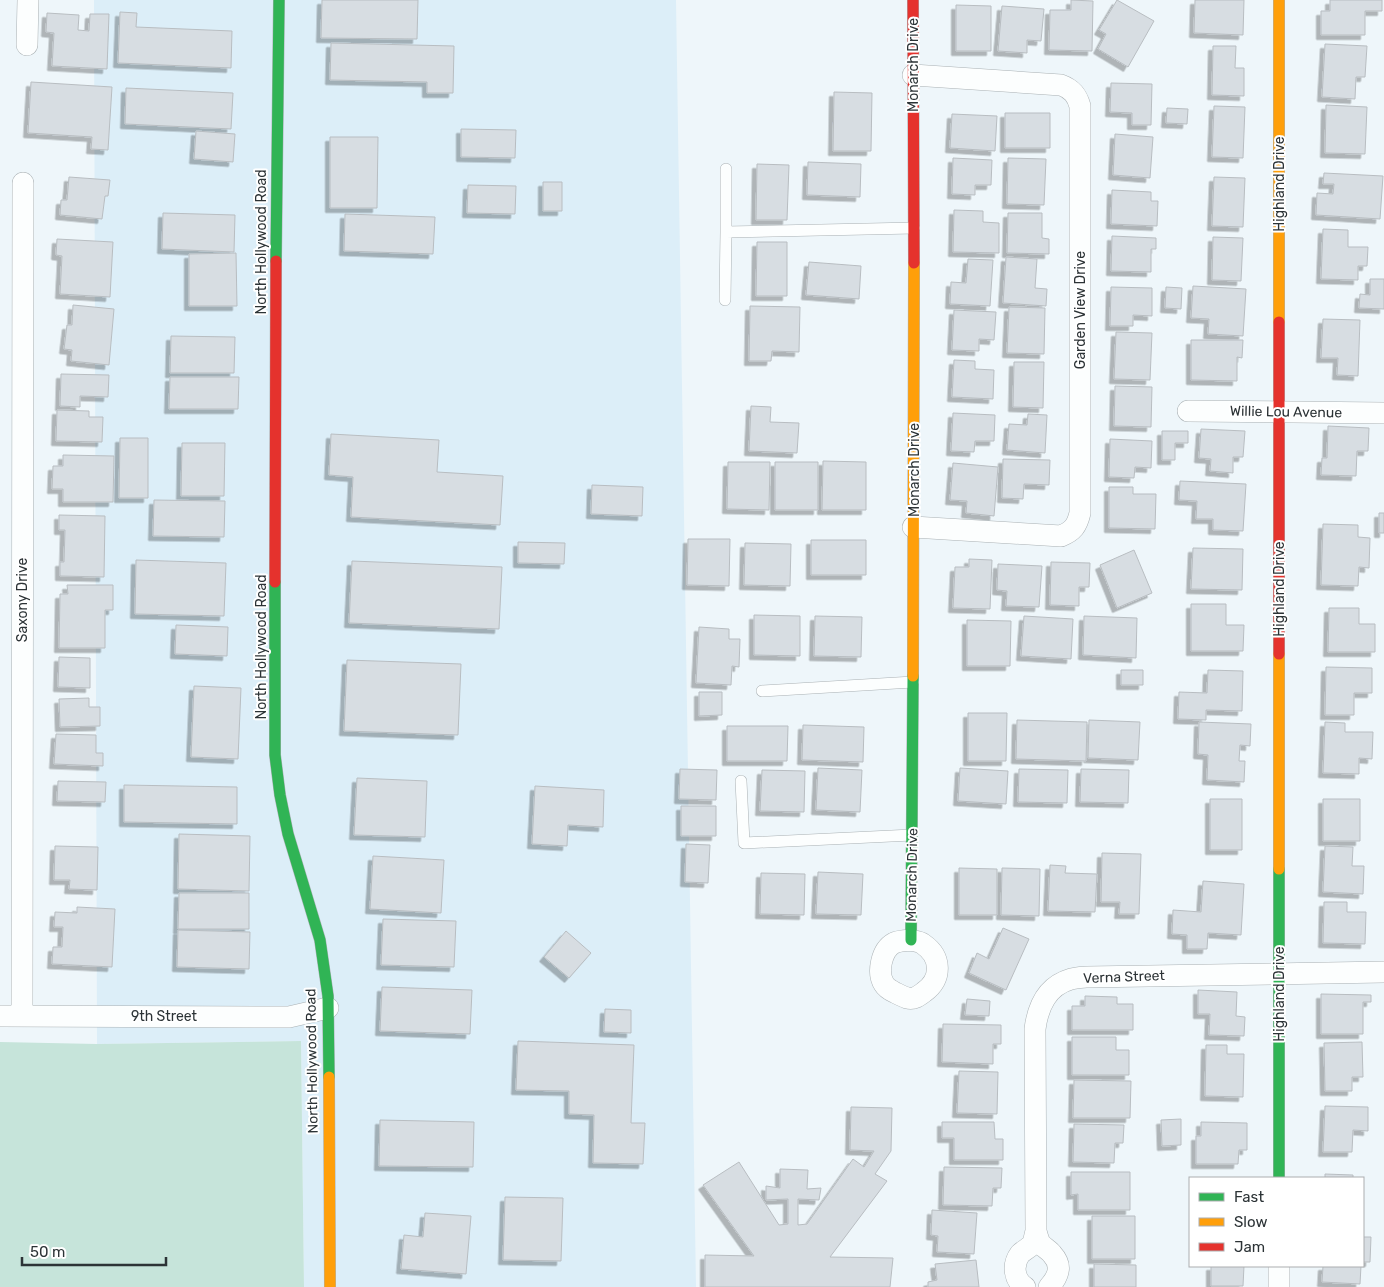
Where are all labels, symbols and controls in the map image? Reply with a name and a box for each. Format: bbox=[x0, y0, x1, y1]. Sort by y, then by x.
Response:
street label: Monarch Drive bbox=[905, 18, 922, 112]
street label: Highland Drive bbox=[1271, 136, 1288, 232]
street label: North Hollywood Road bbox=[253, 169, 270, 315]
street label: Garden View Drive bbox=[1072, 251, 1089, 369]
street label: Willie Lou Avenue bbox=[1230, 403, 1342, 421]
street label: Monarch Drive bbox=[906, 423, 923, 517]
street label: Highland Drive bbox=[1271, 541, 1288, 637]
street label: Saxony Drive bbox=[14, 558, 31, 642]
street label: North Hollywood Road bbox=[253, 574, 270, 720]
street label: Monarch Drive bbox=[903, 828, 921, 922]
street label: Highland Drive bbox=[1271, 946, 1288, 1042]
street label: Verna Street bbox=[1083, 967, 1166, 987]
street label: North Hollywood Road bbox=[302, 988, 322, 1134]
street label: 9th Street bbox=[131, 1008, 198, 1025]
legend bbox=[1189, 1177, 1364, 1267]
text: Fast bbox=[1234, 1188, 1264, 1206]
text: Slow bbox=[1234, 1213, 1267, 1231]
scale bar bbox=[22, 1234, 166, 1266]
text: Jam bbox=[1234, 1238, 1265, 1256]
text: 50 m bbox=[30, 1243, 65, 1261]

